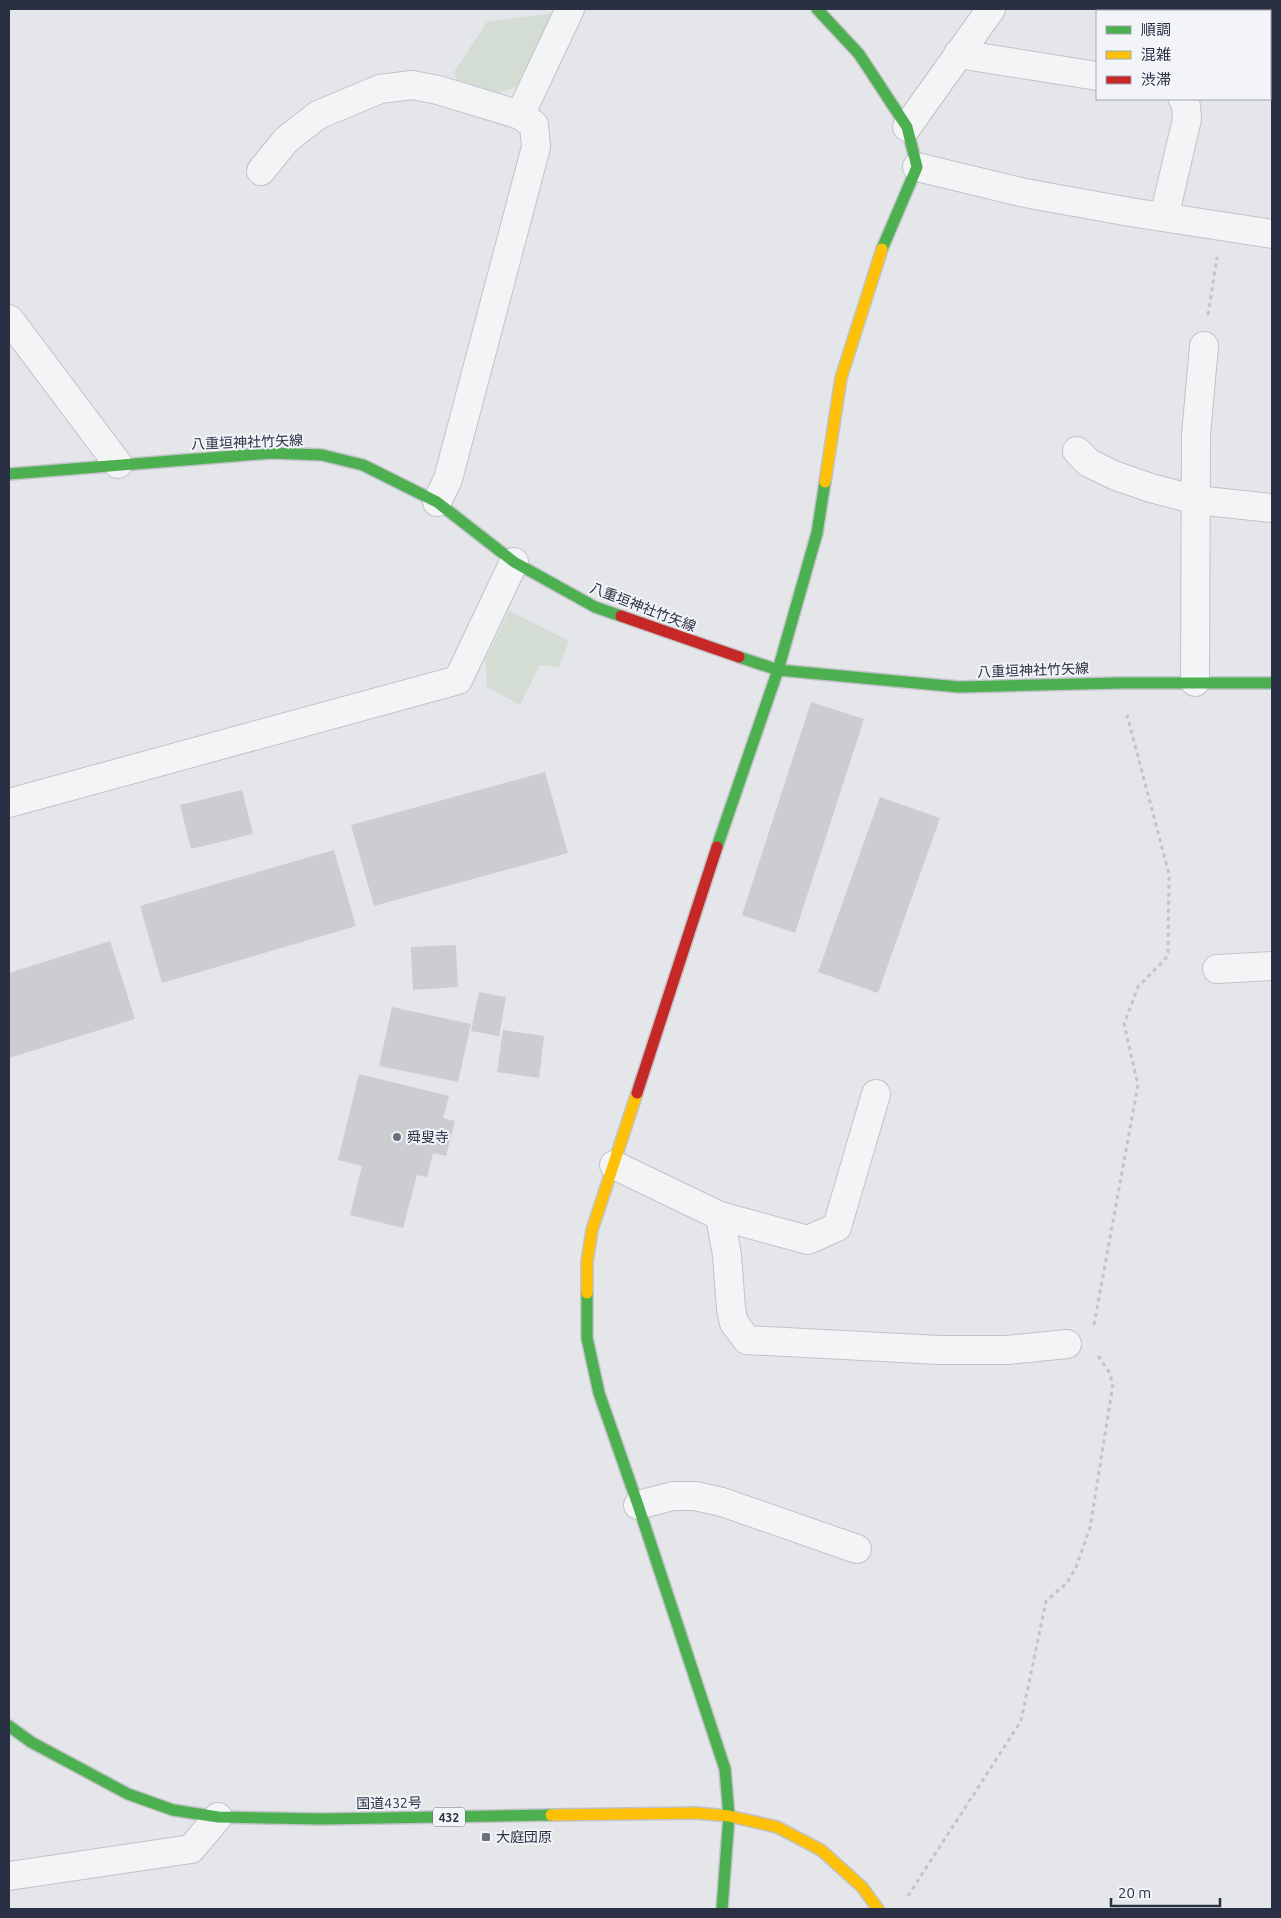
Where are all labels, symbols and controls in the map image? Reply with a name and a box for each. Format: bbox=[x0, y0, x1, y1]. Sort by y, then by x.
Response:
legend bbox=[1096, 10, 1271, 100]
text: 順調 bbox=[1141, 21, 1171, 38]
text: 混雑 bbox=[1141, 46, 1171, 63]
text: 渋滞 bbox=[1141, 71, 1171, 88]
street label: 八重垣神社竹矢線 bbox=[191, 432, 303, 452]
street label: 八重垣神社竹矢線 bbox=[588, 579, 698, 635]
street label: 八重垣神社竹矢線 bbox=[977, 660, 1089, 680]
place label: 舜叟寺 bbox=[407, 1129, 449, 1145]
marker: 舜叟寺 bbox=[391, 1131, 403, 1143]
street label: 国道432号 bbox=[356, 1794, 422, 1812]
road number: 432 bbox=[433, 1808, 465, 1826]
place label: 大庭団原 bbox=[496, 1829, 552, 1845]
marker: 大庭団原 bbox=[480, 1831, 492, 1843]
scale bar bbox=[1111, 1876, 1220, 1908]
text: 20 m bbox=[1118, 1884, 1151, 1901]

